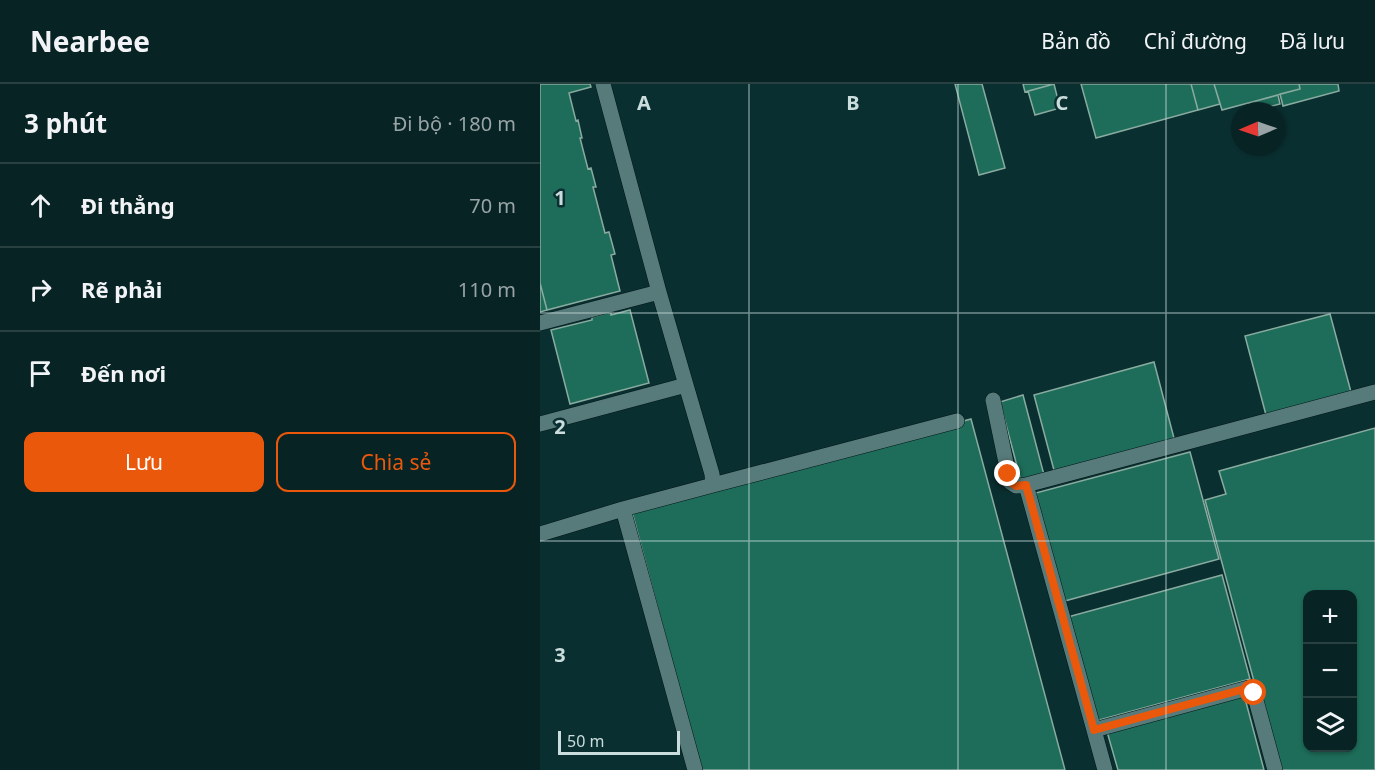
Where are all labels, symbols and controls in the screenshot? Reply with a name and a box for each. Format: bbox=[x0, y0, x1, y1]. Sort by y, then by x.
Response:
text: Nearbee bbox=[30, 22, 150, 60]
text: Bản đồ bbox=[1041, 27, 1111, 55]
text: Chỉ đường bbox=[1144, 27, 1247, 55]
text: Đã lưu bbox=[1280, 27, 1345, 55]
text: A bbox=[637, 89, 651, 116]
text: B bbox=[846, 89, 860, 116]
text: C bbox=[1056, 89, 1069, 116]
north arrow bbox=[1231, 102, 1285, 156]
text: 3 phút bbox=[24, 105, 107, 141]
text: Đi bộ · 180 m bbox=[393, 110, 516, 137]
text: 1 bbox=[554, 184, 566, 211]
icon: ahead bbox=[24, 189, 57, 222]
text: Đi thẳng bbox=[81, 190, 175, 220]
text: 70 m bbox=[469, 192, 516, 219]
icon: right bbox=[24, 273, 57, 306]
text: Rẽ phải bbox=[81, 274, 162, 304]
text: 110 m bbox=[458, 276, 516, 303]
icon: arrive bbox=[24, 357, 57, 390]
text: Đến nơi bbox=[81, 358, 166, 388]
text: 2 bbox=[554, 413, 566, 440]
button: Lưu bbox=[24, 432, 264, 492]
button: Chia sẻ bbox=[276, 432, 516, 492]
route end bbox=[994, 460, 1020, 486]
map controls bbox=[1303, 590, 1357, 752]
button: + bbox=[1303, 590, 1357, 644]
text: 3 bbox=[554, 641, 566, 668]
button: − bbox=[1303, 644, 1357, 698]
route start bbox=[1240, 679, 1266, 705]
button: layers bbox=[1303, 698, 1357, 752]
scale bar bbox=[558, 728, 680, 756]
text: 50 m bbox=[567, 730, 604, 752]

